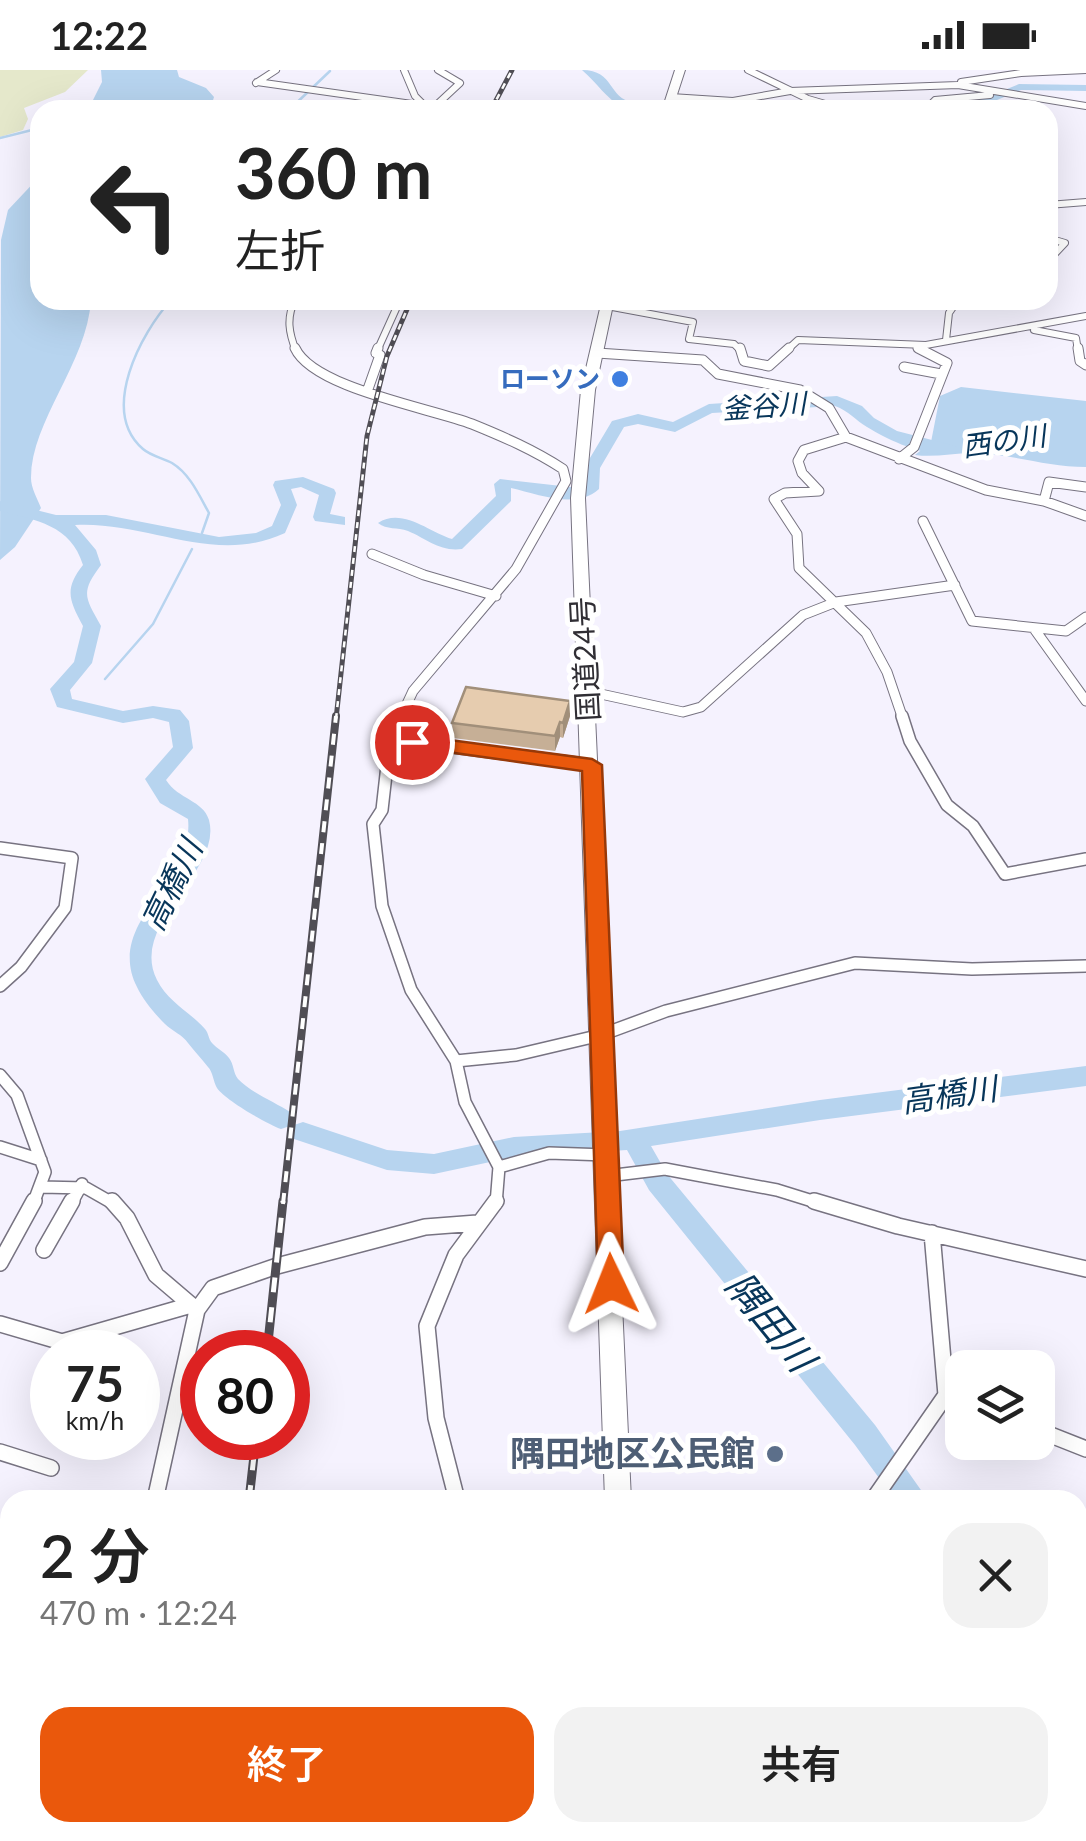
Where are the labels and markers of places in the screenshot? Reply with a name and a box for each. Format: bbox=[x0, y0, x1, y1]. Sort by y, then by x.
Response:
place label: ローソン bbox=[500, 363, 600, 393]
marker: ローソン bbox=[609, 368, 631, 390]
pin bbox=[370, 700, 455, 785]
place label: 隅田地区公民館 bbox=[510, 1431, 755, 1473]
marker: 隅田地区公民館 bbox=[764, 1443, 786, 1465]

